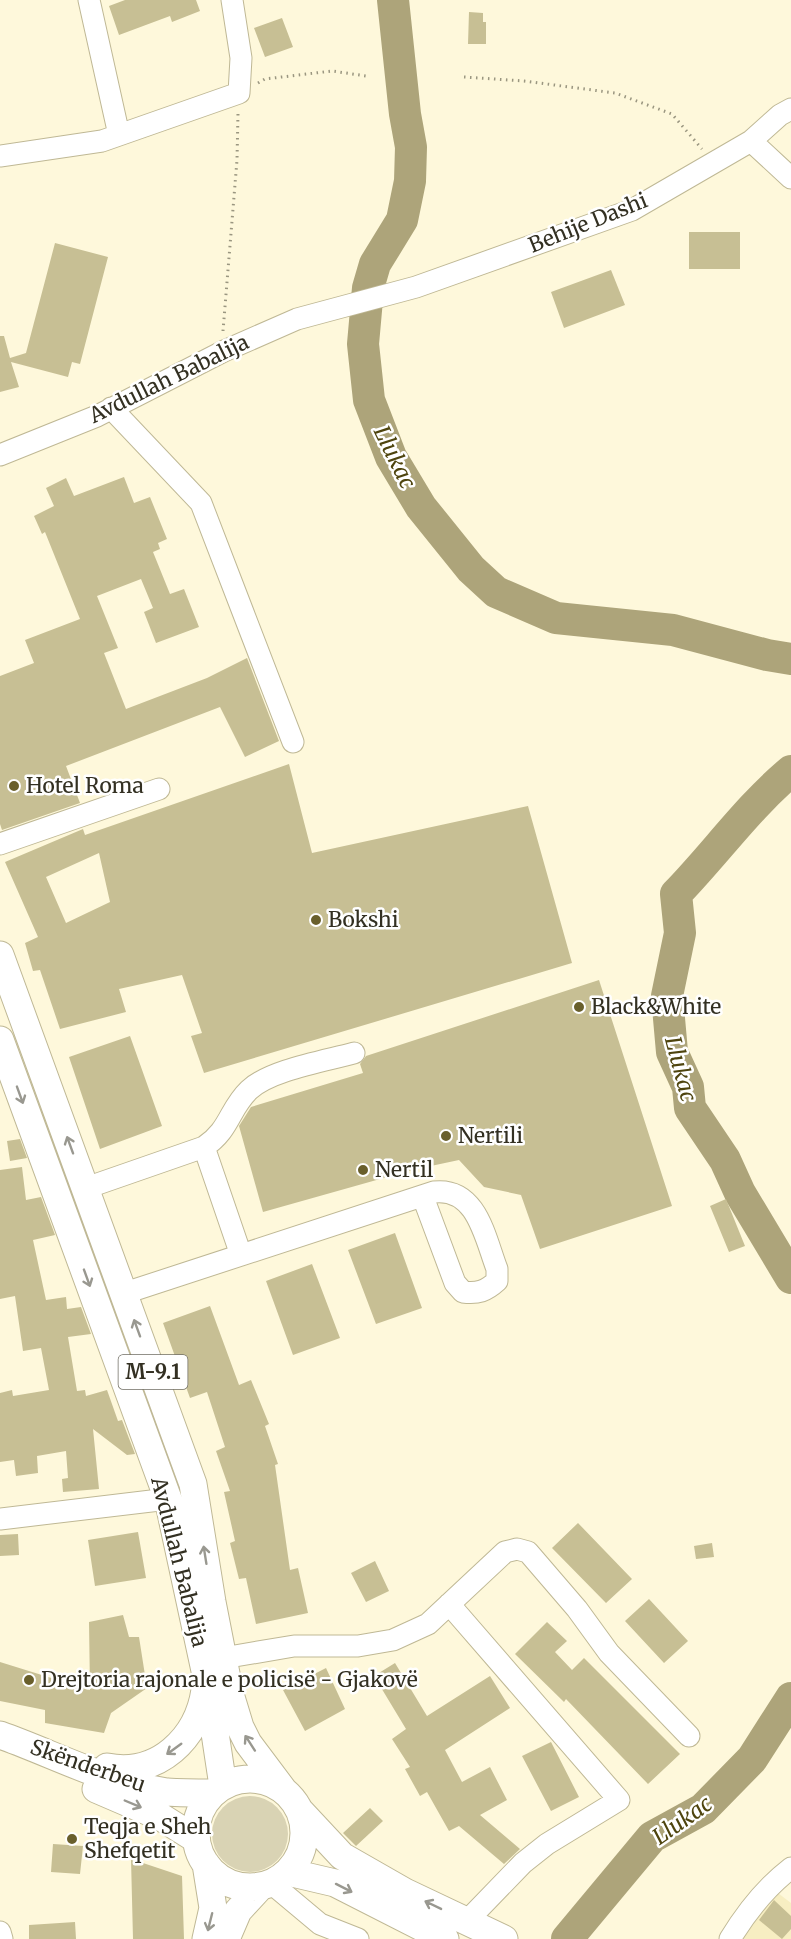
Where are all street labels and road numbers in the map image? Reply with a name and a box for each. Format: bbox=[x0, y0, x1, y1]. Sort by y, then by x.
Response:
street label: Behije Dashi bbox=[524, 186, 651, 259]
street label: Avdullah Babalija bbox=[84, 328, 253, 429]
road number: M-9.1 bbox=[118, 1355, 188, 1389]
street label: Avdullah Babalija bbox=[145, 1473, 214, 1650]
street label: Skënderbeu bbox=[27, 1733, 149, 1798]

